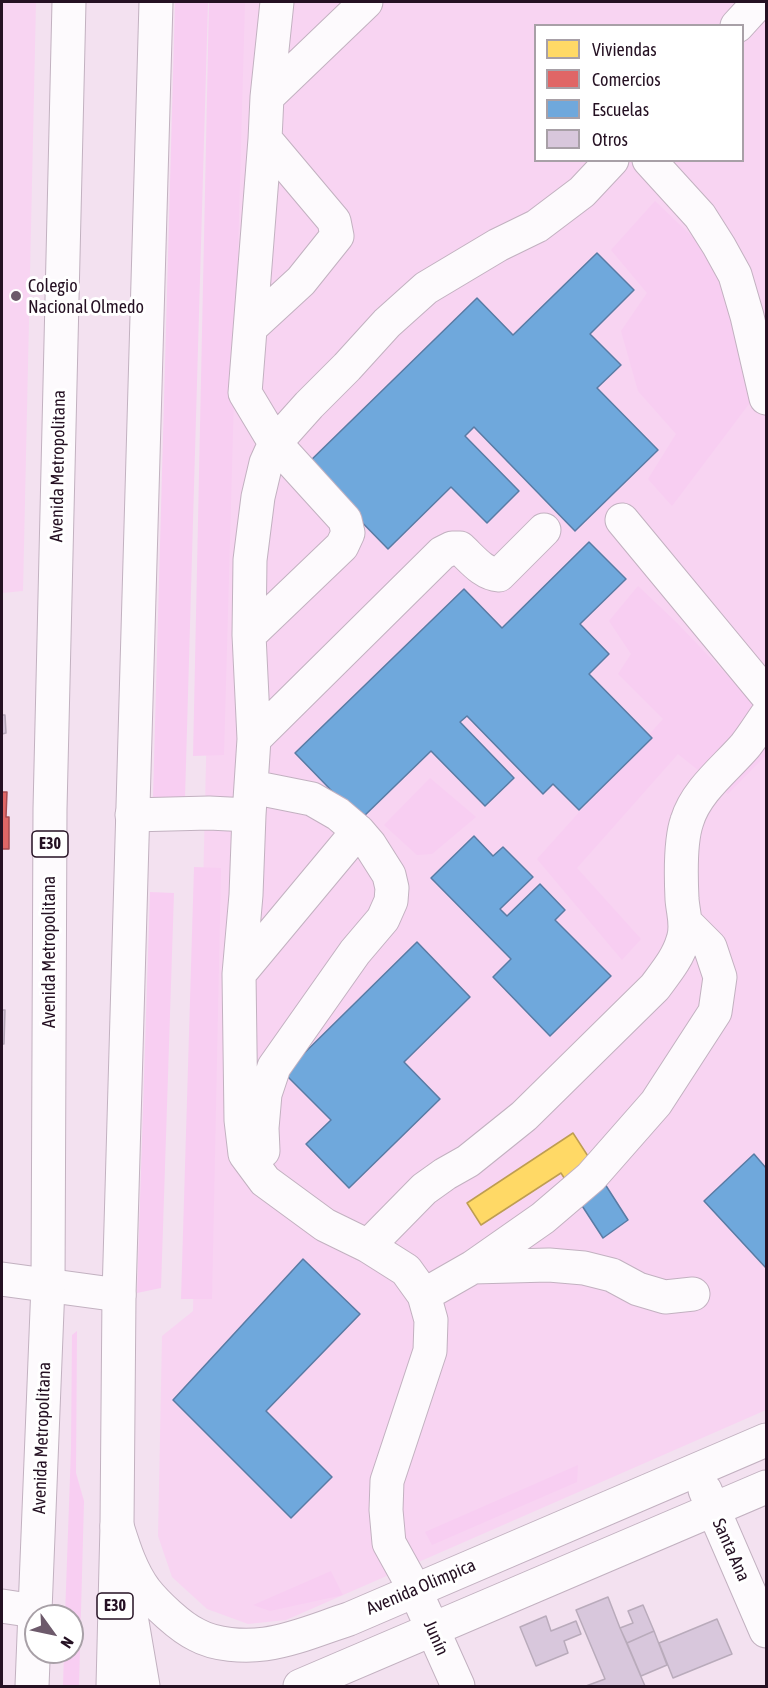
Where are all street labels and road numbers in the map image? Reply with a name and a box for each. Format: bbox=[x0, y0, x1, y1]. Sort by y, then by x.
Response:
street label: Avenida Metropolitana bbox=[46, 390, 70, 542]
road number: E30 bbox=[32, 831, 68, 857]
street label: Avenida Metropolitana bbox=[38, 876, 60, 1028]
street label: Avenida Metropolitana bbox=[29, 1362, 55, 1514]
street label: Santa Ana bbox=[708, 1515, 754, 1585]
street label: Avenida Olimpica bbox=[363, 1554, 479, 1620]
road number: E30 bbox=[97, 1593, 133, 1619]
street label: Junín bbox=[419, 1617, 453, 1659]

